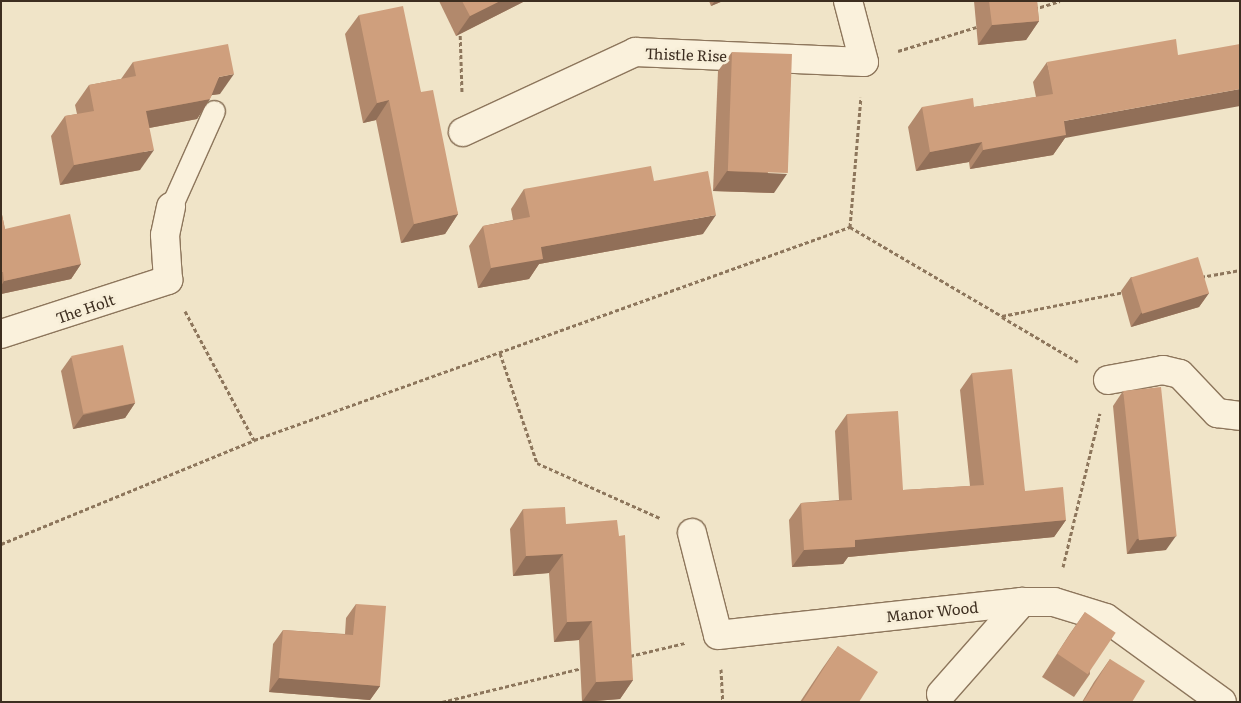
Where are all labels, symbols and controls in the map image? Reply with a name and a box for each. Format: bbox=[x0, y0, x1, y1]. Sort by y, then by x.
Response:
street label: Thistle Rise bbox=[645, 44, 727, 64]
street label: The Holt bbox=[53, 290, 117, 326]
street label: Manor Wood bbox=[885, 597, 979, 625]

